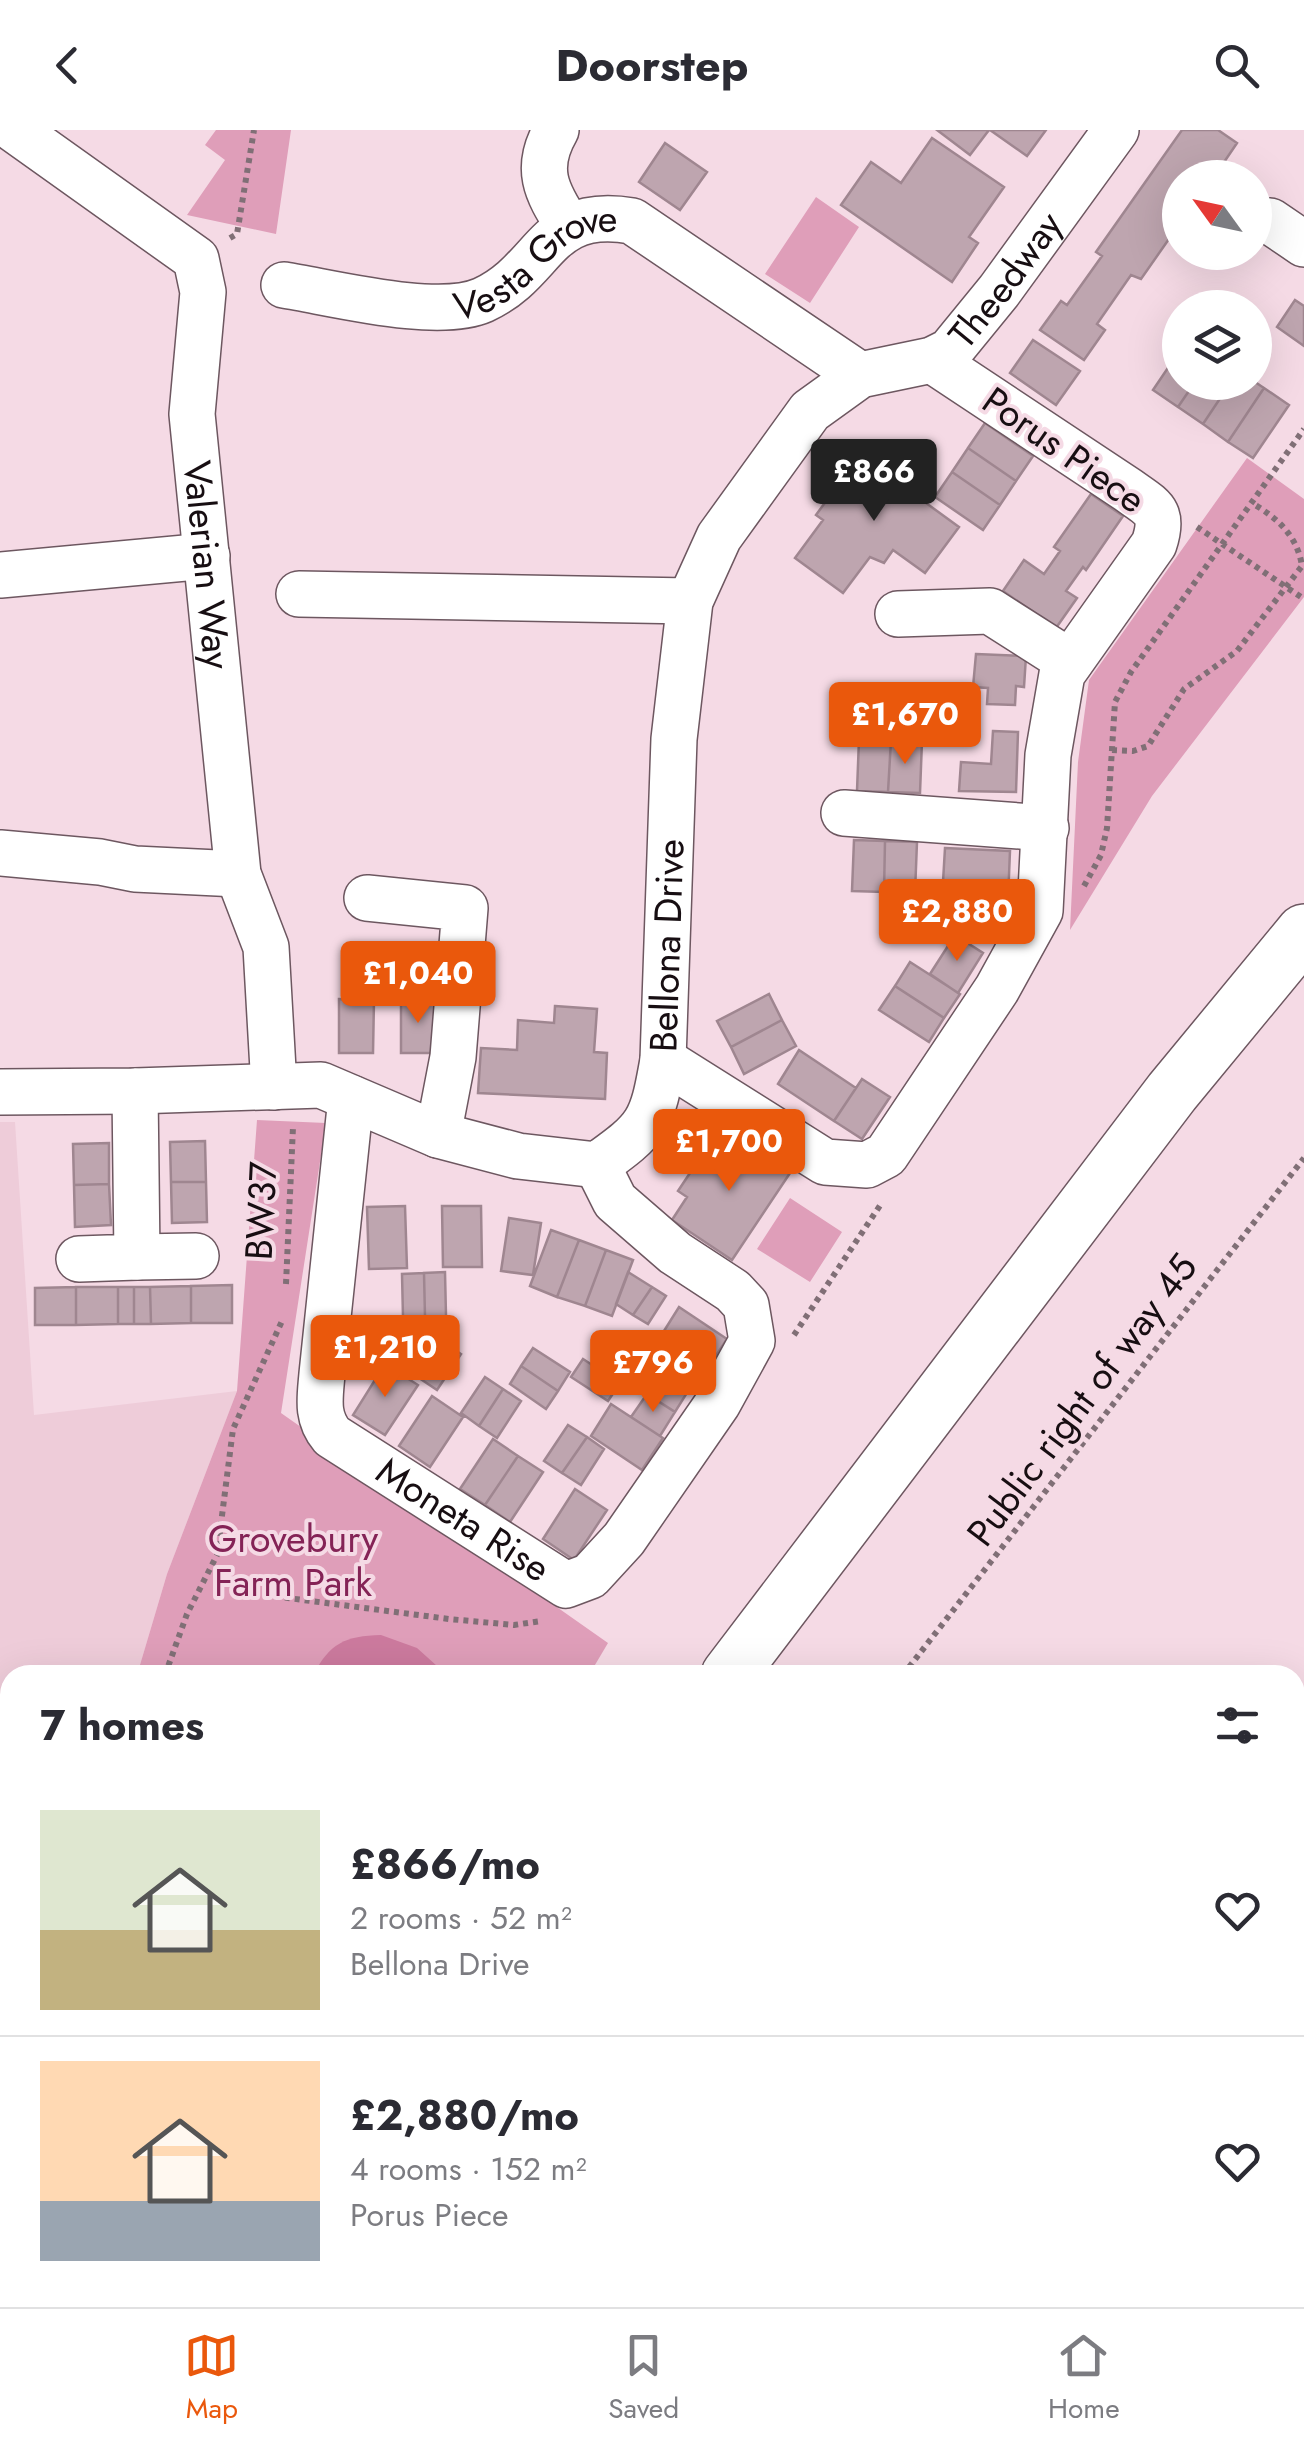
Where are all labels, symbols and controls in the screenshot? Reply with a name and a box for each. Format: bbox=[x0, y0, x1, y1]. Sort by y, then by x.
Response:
text: Doorstep bbox=[556, 33, 748, 98]
icon: back bbox=[40, 38, 95, 93]
icon: search bbox=[1209, 38, 1264, 93]
north arrow bbox=[1162, 160, 1272, 270]
map controls bbox=[1162, 160, 1272, 400]
street label: Vesta Grove bbox=[449, 191, 617, 334]
street label: Theedway bbox=[935, 200, 1075, 360]
button: layers bbox=[1162, 290, 1272, 400]
street label: Porus Piece bbox=[971, 373, 1157, 526]
pin: £866 bbox=[815, 439, 933, 524]
text: £866 bbox=[833, 448, 915, 494]
street label: Valerian Way bbox=[170, 458, 245, 672]
pin: £1,670 bbox=[824, 682, 986, 767]
text: £1,670 bbox=[851, 691, 959, 737]
street label: Bellona Drive bbox=[635, 838, 698, 1053]
pin: £2,880 bbox=[876, 879, 1038, 964]
text: £2,880 bbox=[901, 888, 1013, 934]
pin: £1,040 bbox=[337, 941, 499, 1026]
text: £1,040 bbox=[363, 950, 473, 996]
pin: £1,700 bbox=[648, 1109, 810, 1194]
text: £1,700 bbox=[675, 1118, 783, 1164]
street label: BW37 bbox=[230, 1160, 291, 1262]
street label: Public right of way 45 bbox=[953, 1242, 1210, 1557]
pin: £1,210 bbox=[304, 1315, 466, 1400]
text: £1,210 bbox=[333, 1324, 437, 1370]
pin: £796 bbox=[594, 1330, 712, 1415]
text: £796 bbox=[612, 1339, 694, 1385]
street label: Moneta Rise bbox=[366, 1443, 561, 1595]
park label: Grovebury Farm Park bbox=[208, 1511, 378, 1610]
text: 7 homes bbox=[40, 1695, 204, 1756]
icon: filters bbox=[1210, 1698, 1265, 1753]
text: £866/mo bbox=[350, 1834, 540, 1895]
icon: home bbox=[120, 1850, 240, 1970]
icon: heart bbox=[1210, 1883, 1265, 1938]
text: 2 rooms · 52 m² bbox=[350, 1895, 572, 1941]
text: Bellona Drive bbox=[350, 1941, 529, 1987]
text: £2,880/mo bbox=[350, 2085, 579, 2146]
icon: home bbox=[120, 2101, 240, 2221]
icon: heart bbox=[1210, 2134, 1265, 2189]
text: 4 rooms · 152 m² bbox=[350, 2146, 587, 2192]
text: Porus Piece bbox=[350, 2192, 508, 2238]
tab: Map bbox=[184, 2328, 239, 2429]
tab: Saved bbox=[608, 2328, 679, 2429]
tab: Home bbox=[1048, 2328, 1120, 2429]

